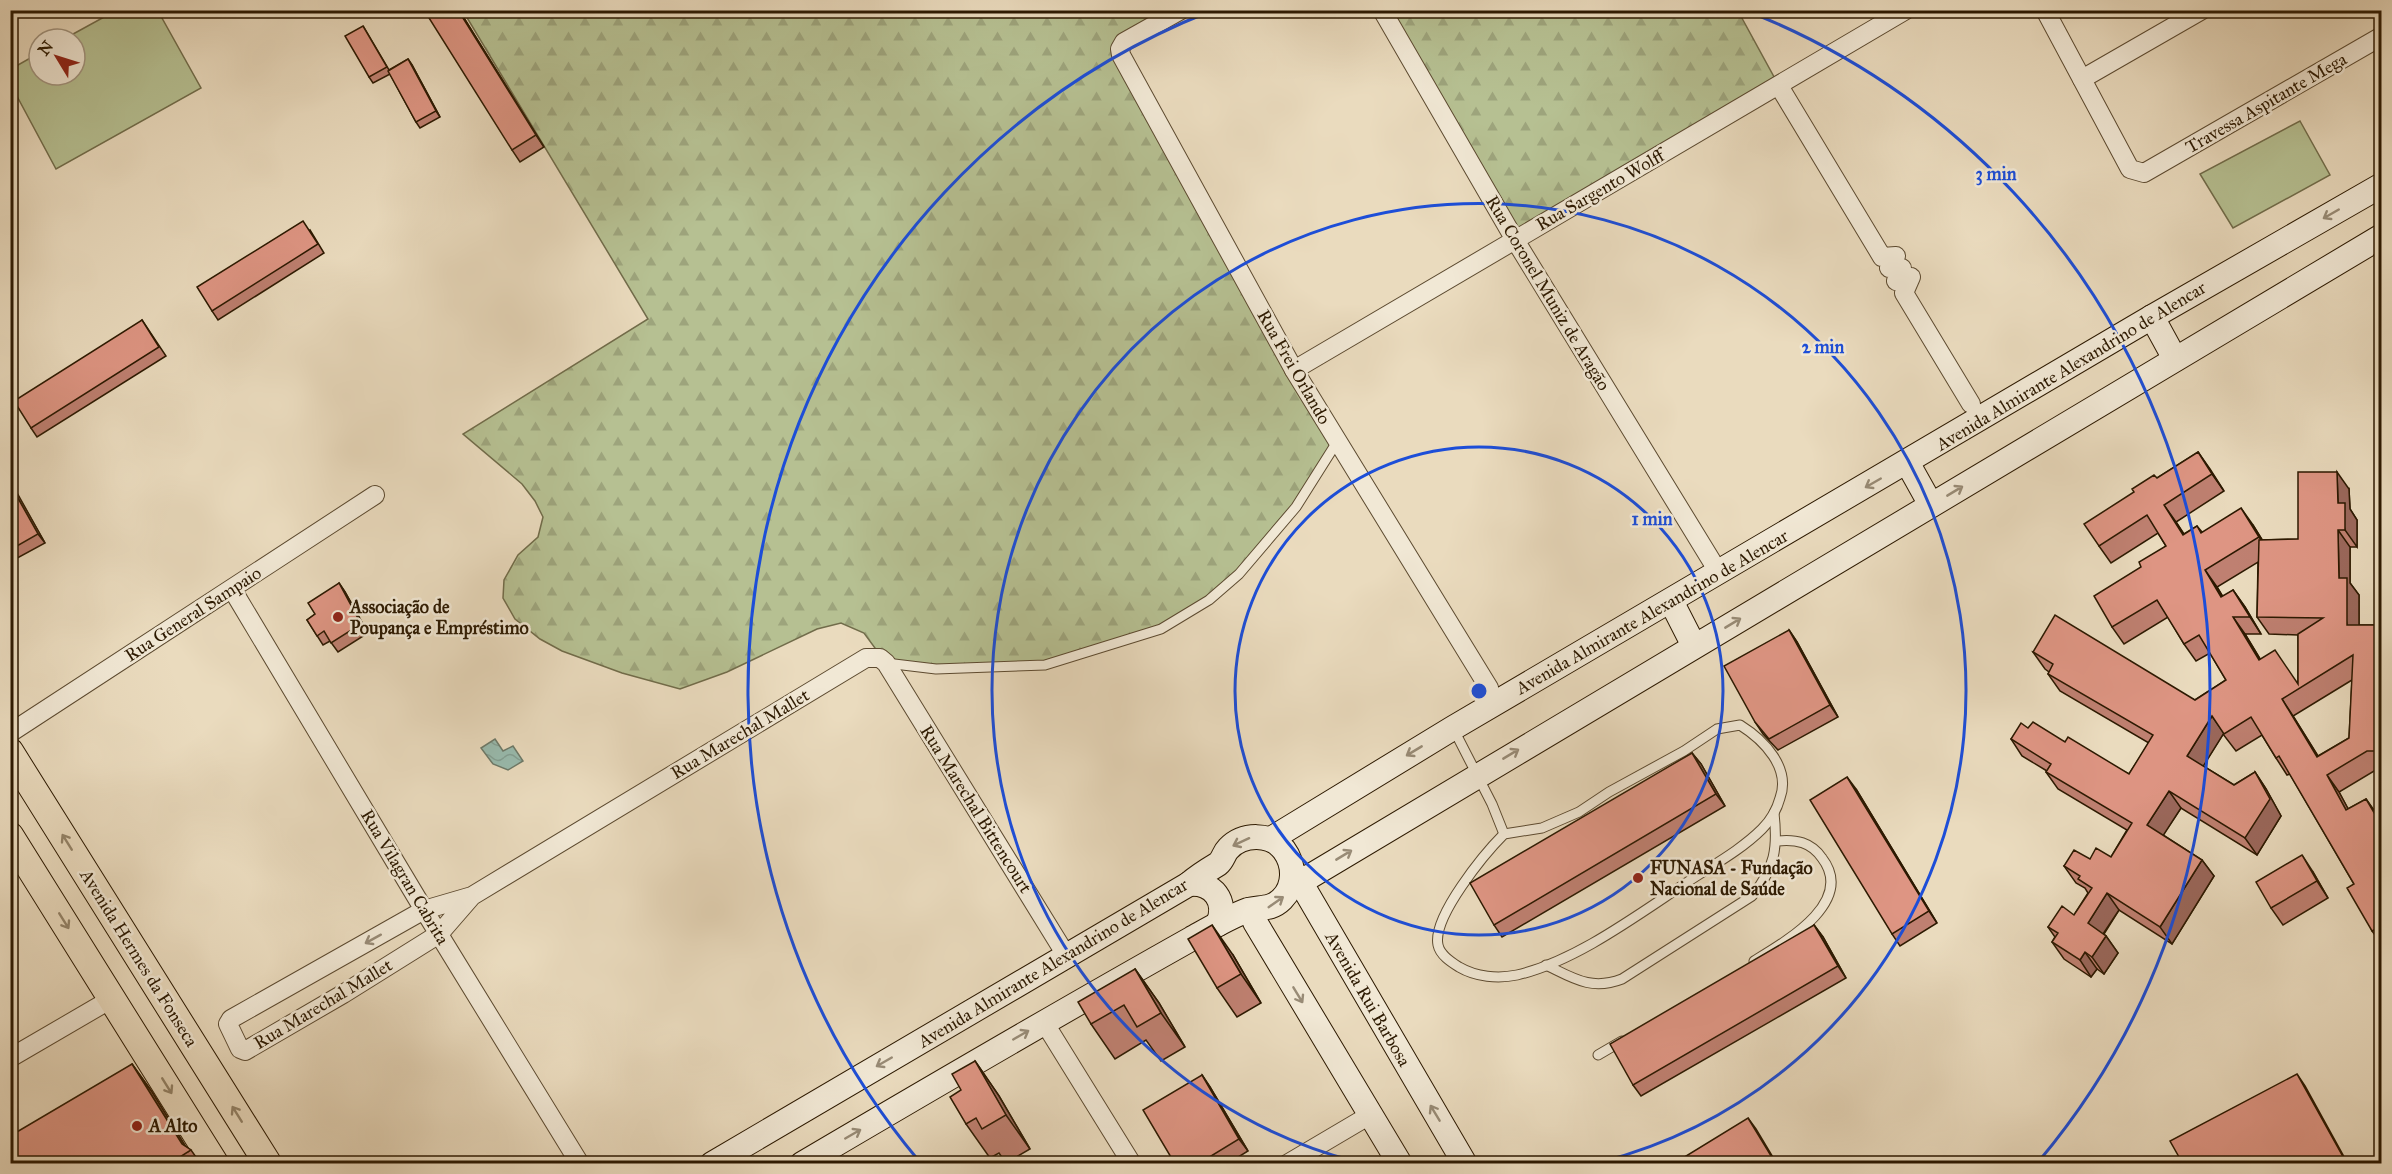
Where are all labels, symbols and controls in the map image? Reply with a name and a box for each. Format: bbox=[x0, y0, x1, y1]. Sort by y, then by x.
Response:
north arrow bbox=[27, 27, 87, 87]
text: N bbox=[34, 37, 57, 59]
street label: Travessa Aspitante Mega bbox=[2182, 48, 2351, 159]
street label: Rua Sargento Wolff bbox=[1532, 143, 1671, 236]
text: 3 min bbox=[1976, 163, 2017, 186]
street label: Rua Coronel Muniz de Aragão bbox=[1480, 191, 1615, 395]
one-way arrow bbox=[2323, 209, 2340, 221]
street label: Avenida Almirante Alexandrino de Alencar bbox=[1931, 276, 2210, 456]
street label: Rua Frei Orlando bbox=[1252, 306, 1336, 428]
text: 2 min bbox=[1802, 336, 1845, 358]
one-way arrow bbox=[1865, 477, 1882, 489]
one-way arrow bbox=[1946, 484, 1963, 496]
text: 1 min bbox=[1632, 508, 1673, 530]
street label: Avenida Almirante Alexandrino de Alencar bbox=[1511, 525, 1792, 700]
street label: Rua General Sampaio bbox=[121, 562, 265, 666]
place label: Associação de Poupança e Empréstimo bbox=[349, 596, 529, 640]
marker: Associação de Poupança e Empréstimo bbox=[331, 610, 345, 624]
one-way arrow bbox=[1724, 616, 1741, 628]
centre of rings bbox=[1469, 681, 1489, 701]
street label: Rua Marechal Mallet bbox=[667, 684, 814, 784]
street label: Rua Marechal Bittencourt bbox=[915, 721, 1037, 898]
one-way arrow bbox=[1406, 745, 1423, 757]
one-way arrow bbox=[1502, 748, 1519, 760]
street label: Rua Vilagran Cabrita bbox=[355, 805, 454, 950]
one-way arrow bbox=[60, 834, 72, 851]
one-way arrow bbox=[1233, 836, 1251, 848]
one-way arrow bbox=[1335, 849, 1352, 861]
place label: FUNASA - Fundação Nacional de Saúde bbox=[1650, 857, 1813, 900]
street label: Avenida Hermes da Fonseca bbox=[75, 864, 203, 1051]
marker: FUNASA - Fundação Nacional de Saúde bbox=[1631, 871, 1645, 885]
street label: Avenida Almirante Alexandrino de Alencar bbox=[913, 873, 1192, 1053]
one-way arrow bbox=[1268, 896, 1284, 909]
one-way arrow bbox=[58, 912, 70, 929]
street label: Avenida Rui Barbosa bbox=[1320, 927, 1416, 1071]
one-way arrow bbox=[365, 933, 382, 945]
street label: Rua Marechal Mallet bbox=[250, 954, 397, 1054]
one-way arrow bbox=[1293, 986, 1305, 1003]
one-way arrow bbox=[1012, 1029, 1029, 1041]
one-way arrow bbox=[876, 1057, 893, 1069]
one-way arrow bbox=[161, 1078, 174, 1095]
one-way arrow bbox=[1429, 1105, 1441, 1122]
one-way arrow bbox=[231, 1106, 243, 1123]
place label: A Alto bbox=[148, 1115, 198, 1137]
marker: A Alto bbox=[130, 1119, 144, 1133]
one-way arrow bbox=[844, 1128, 861, 1140]

